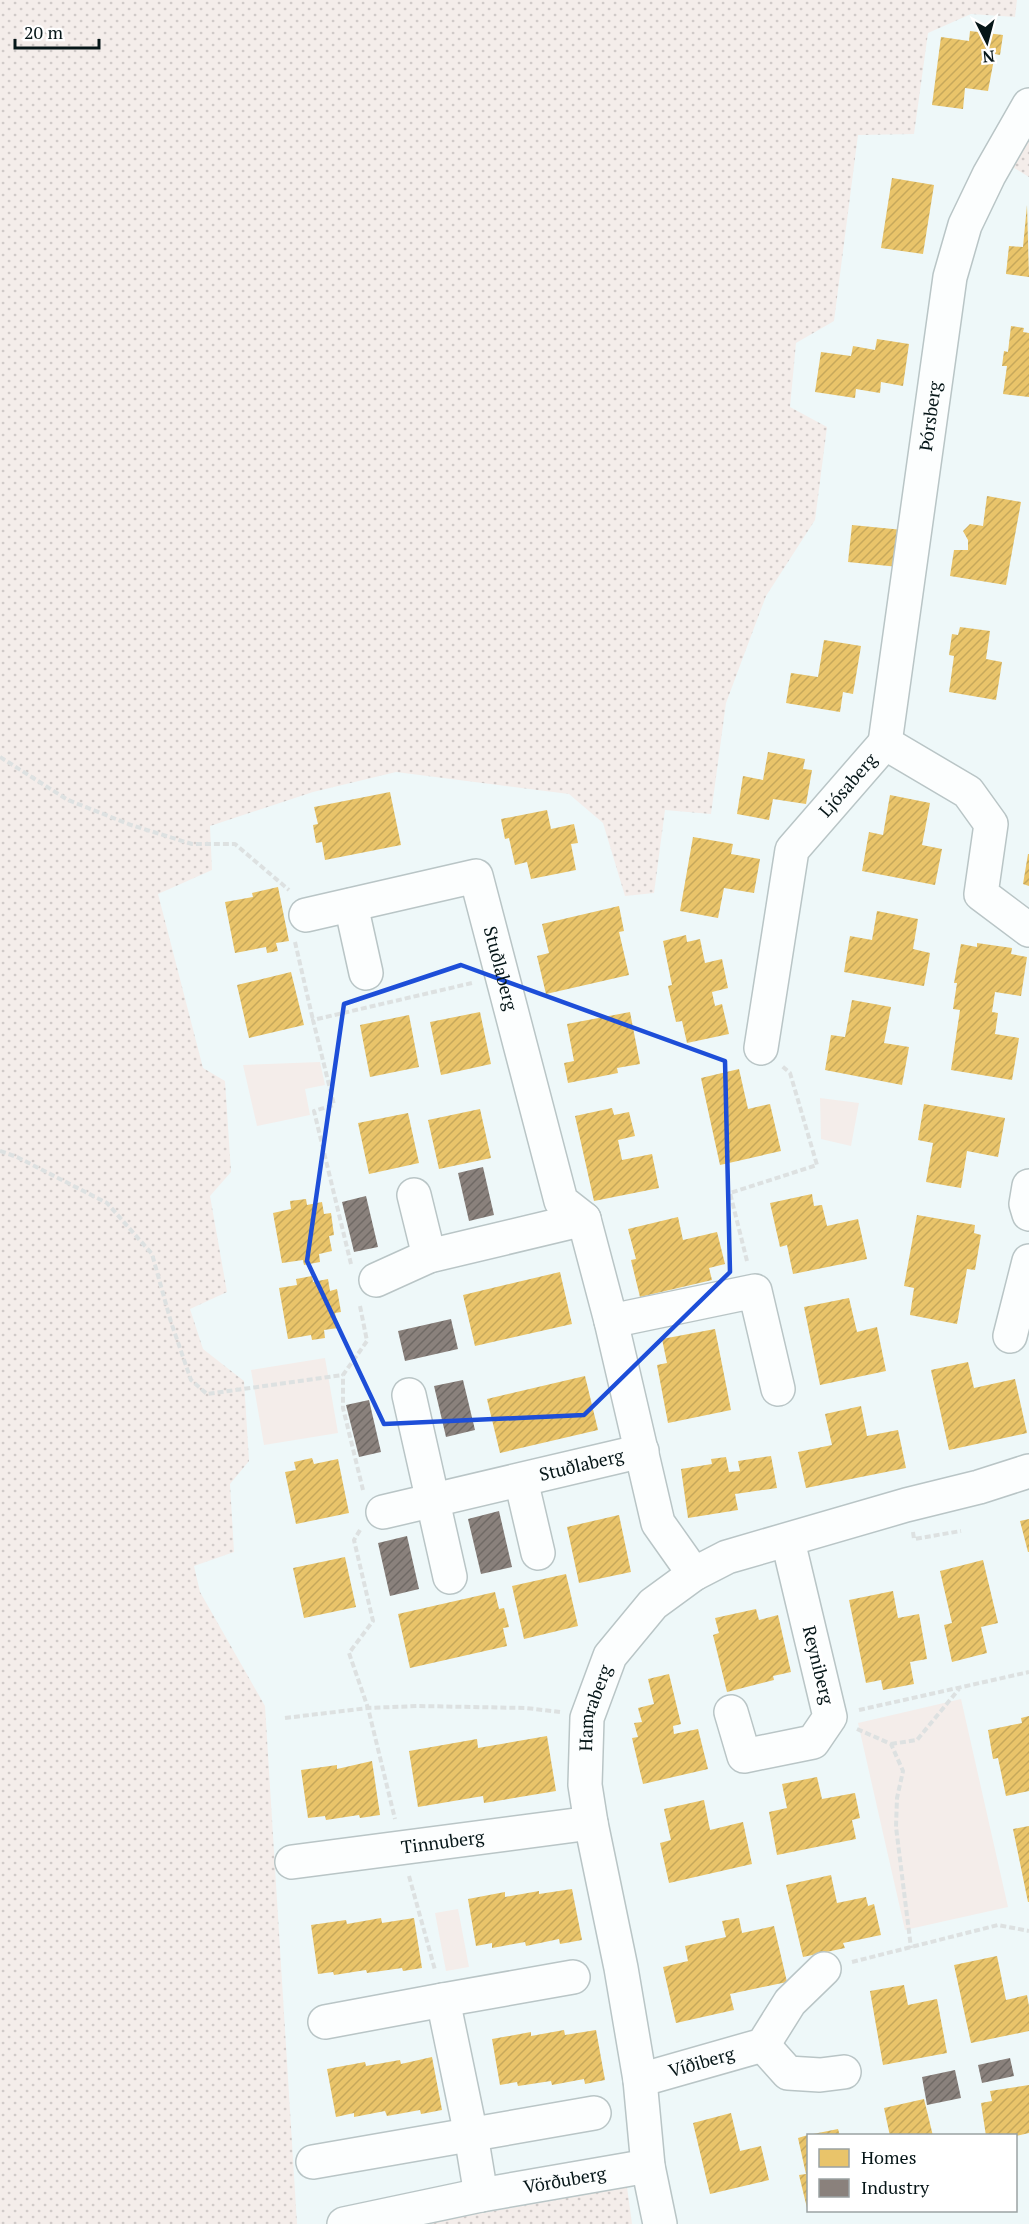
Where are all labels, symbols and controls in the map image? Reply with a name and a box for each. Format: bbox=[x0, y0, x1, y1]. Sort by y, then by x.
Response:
scale bar bbox=[15, 12, 99, 50]
north arrow bbox=[957, 12, 1017, 72]
text: 20 m bbox=[24, 20, 64, 44]
text: N bbox=[981, 45, 996, 68]
street label: Þórsberg bbox=[913, 379, 946, 452]
street label: Ljósaberg bbox=[813, 747, 882, 822]
street label: Stuðlaberg bbox=[479, 924, 524, 1013]
street label: Stuðlaberg bbox=[537, 1443, 627, 1486]
street label: Reyniberg bbox=[798, 1623, 840, 1707]
street label: Hamraberg bbox=[573, 1661, 617, 1752]
street label: Tinnuberg bbox=[400, 1824, 486, 1859]
street label: Víðiberg bbox=[666, 2041, 737, 2082]
legend bbox=[807, 2134, 1017, 2212]
text: Homes bbox=[861, 2145, 916, 2169]
street label: Vörðuberg bbox=[521, 2160, 608, 2198]
text: Industry bbox=[861, 2175, 930, 2199]

